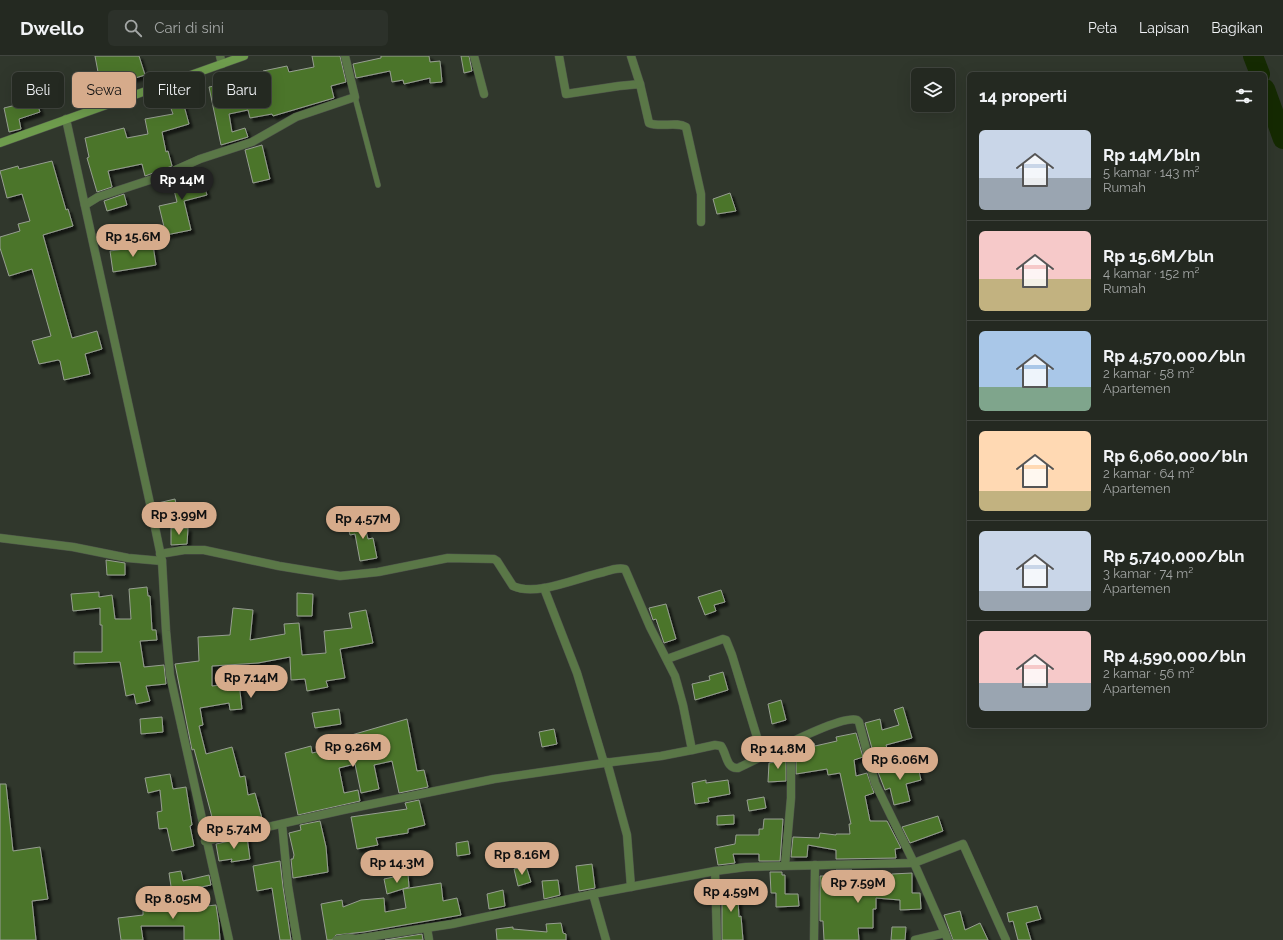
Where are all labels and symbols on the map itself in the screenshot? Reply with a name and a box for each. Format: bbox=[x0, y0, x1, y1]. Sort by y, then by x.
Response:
pin: Rp 14M bbox=[149, 167, 215, 201]
pin: Rp 15.6M bbox=[92, 224, 174, 258]
pin: Rp 3.99M bbox=[138, 502, 220, 536]
pin: Rp 4.57M bbox=[322, 506, 404, 540]
pin: Rp 7.14M bbox=[210, 665, 292, 699]
pin: Rp 9.26M bbox=[312, 734, 394, 768]
pin: Rp 14.8M bbox=[737, 736, 819, 770]
pin: Rp 6.06M bbox=[859, 747, 941, 781]
pin: Rp 5.74M bbox=[193, 816, 275, 850]
pin: Rp 8.16M bbox=[481, 842, 563, 876]
pin: Rp 14.3M bbox=[356, 850, 438, 884]
pin: Rp 7.59M bbox=[817, 870, 899, 904]
pin: Rp 4.59M bbox=[690, 879, 772, 913]
pin: Rp 8.05M bbox=[132, 886, 214, 920]

